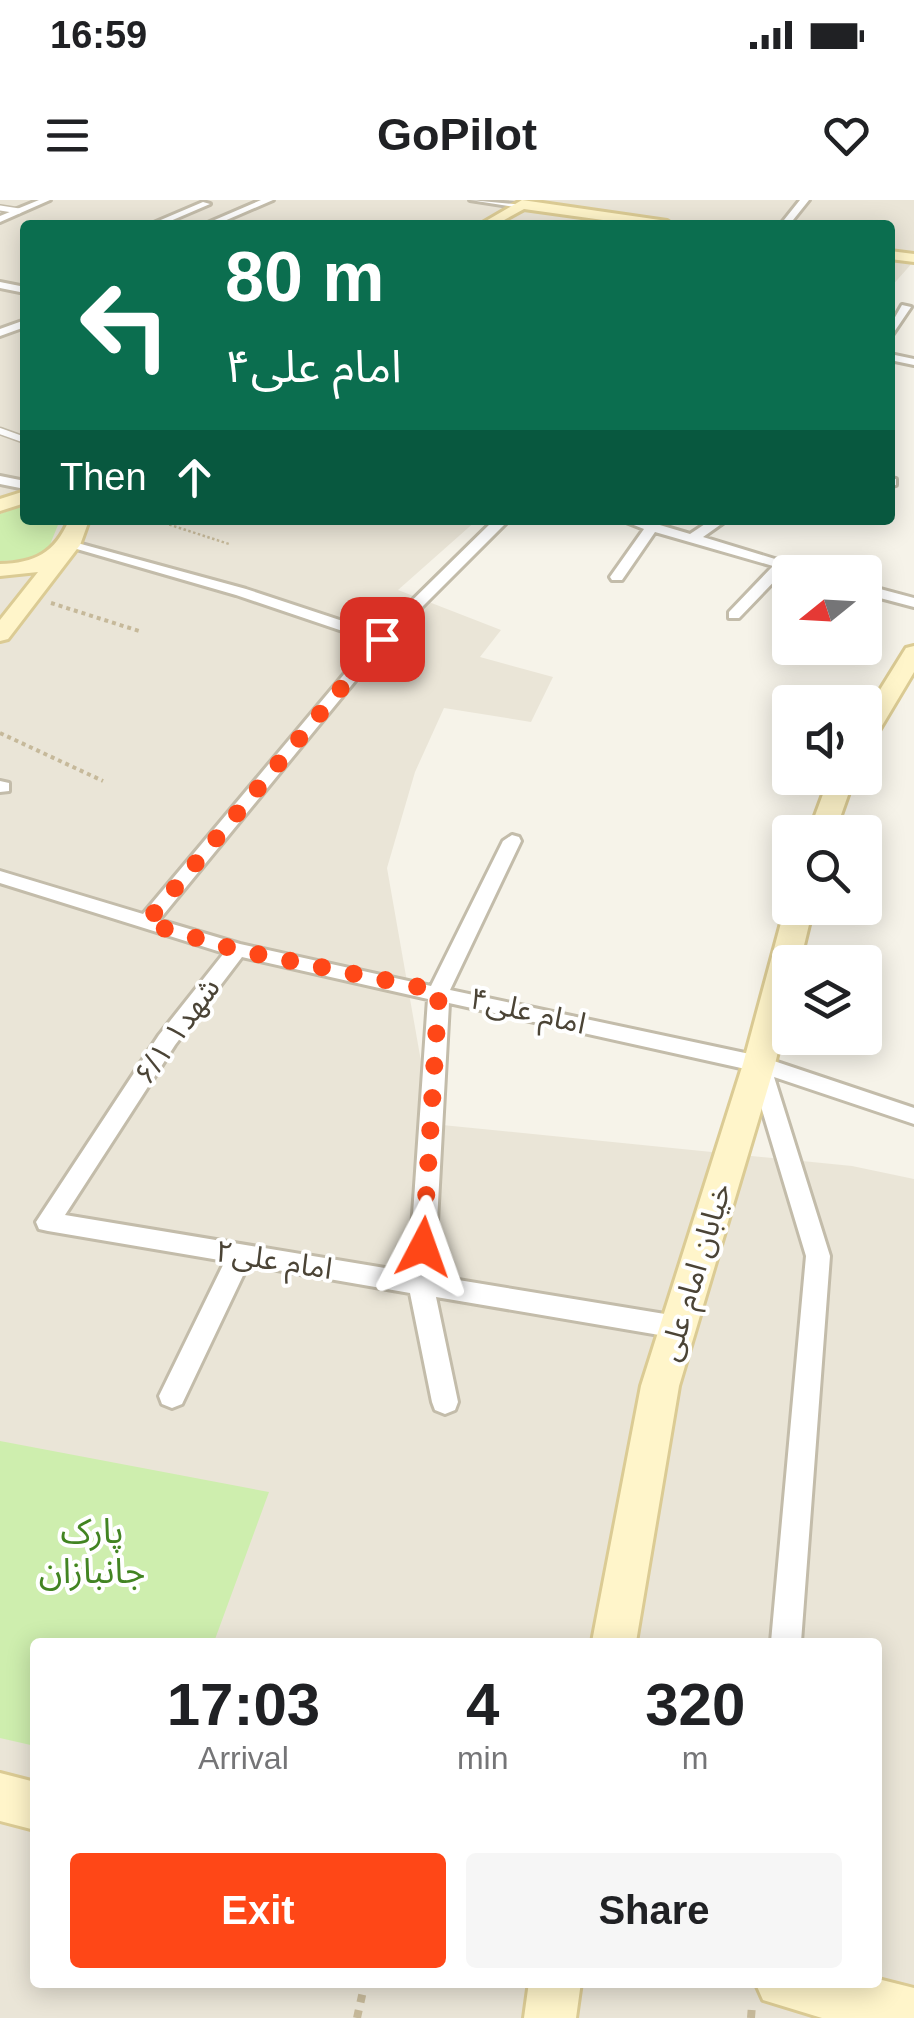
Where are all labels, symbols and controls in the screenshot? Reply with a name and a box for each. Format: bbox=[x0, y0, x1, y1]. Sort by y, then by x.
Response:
text: 16:59 bbox=[50, 14, 147, 56]
icon: menu bbox=[40, 108, 95, 163]
icon: heart bbox=[819, 108, 874, 163]
text: GoPilot bbox=[377, 109, 537, 160]
text: 80 m bbox=[225, 238, 385, 316]
icon: left bbox=[60, 260, 190, 390]
text: امام علی۴ bbox=[225, 341, 402, 392]
icon: ahead bbox=[167, 450, 222, 505]
text: Then bbox=[60, 456, 147, 498]
north arrow bbox=[772, 555, 882, 665]
map controls bbox=[772, 555, 882, 1055]
pin bbox=[340, 597, 425, 682]
icon: arrive bbox=[355, 612, 410, 667]
button: sound bbox=[772, 685, 882, 795]
button: search bbox=[772, 815, 882, 925]
button: layers bbox=[772, 945, 882, 1055]
street label: شهد۱ ۶/۱ bbox=[127, 971, 227, 1091]
street label: امام علی۴ bbox=[466, 981, 589, 1046]
street label: خیابان امام علی bbox=[652, 1179, 743, 1366]
position arrow bbox=[371, 1195, 475, 1299]
street label: امام علی۲ bbox=[212, 1234, 335, 1291]
park label: پارک جانبازان bbox=[39, 1511, 145, 1592]
text: 17:03 bbox=[167, 1671, 320, 1738]
text: 4 bbox=[466, 1671, 499, 1738]
text: 320 bbox=[645, 1671, 745, 1738]
text: Arrival bbox=[198, 1740, 289, 1776]
text: min bbox=[457, 1740, 508, 1776]
text: m bbox=[682, 1740, 709, 1776]
button: Exit bbox=[70, 1853, 446, 1968]
button: Share bbox=[466, 1853, 842, 1968]

